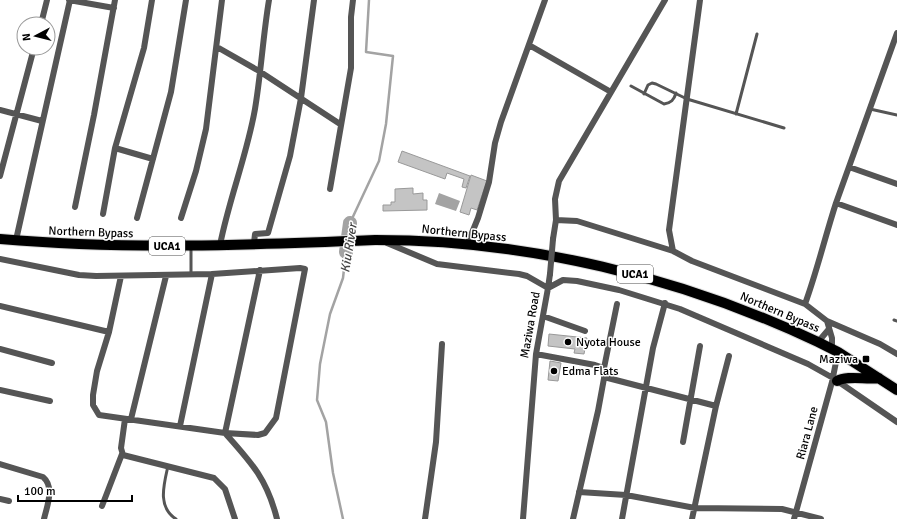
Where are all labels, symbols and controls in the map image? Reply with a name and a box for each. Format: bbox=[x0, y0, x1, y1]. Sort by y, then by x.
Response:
north arrow bbox=[16, 16, 56, 56]
text: N bbox=[20, 33, 33, 42]
water label: Kiu River bbox=[337, 220, 361, 274]
street label: Northern Bypass bbox=[421, 222, 507, 245]
street label: Northern Bypass bbox=[48, 224, 134, 241]
road number: UCA1 bbox=[149, 237, 185, 255]
road number: UCA1 bbox=[617, 265, 653, 283]
street label: Northern Bypass bbox=[738, 289, 822, 336]
street label: Maziwa Road bbox=[517, 291, 544, 359]
place label: Nyota House bbox=[576, 335, 641, 350]
marker: Nyota House bbox=[563, 337, 573, 347]
place label: Maziwa bbox=[819, 352, 858, 367]
marker: Maziwa bbox=[861, 354, 871, 364]
place label: Edma Flats bbox=[562, 364, 619, 379]
marker: Edma Flats bbox=[549, 366, 559, 376]
street label: Riara Lane bbox=[793, 405, 822, 461]
scale bar bbox=[18, 477, 132, 503]
text: 100 m bbox=[24, 484, 56, 499]

